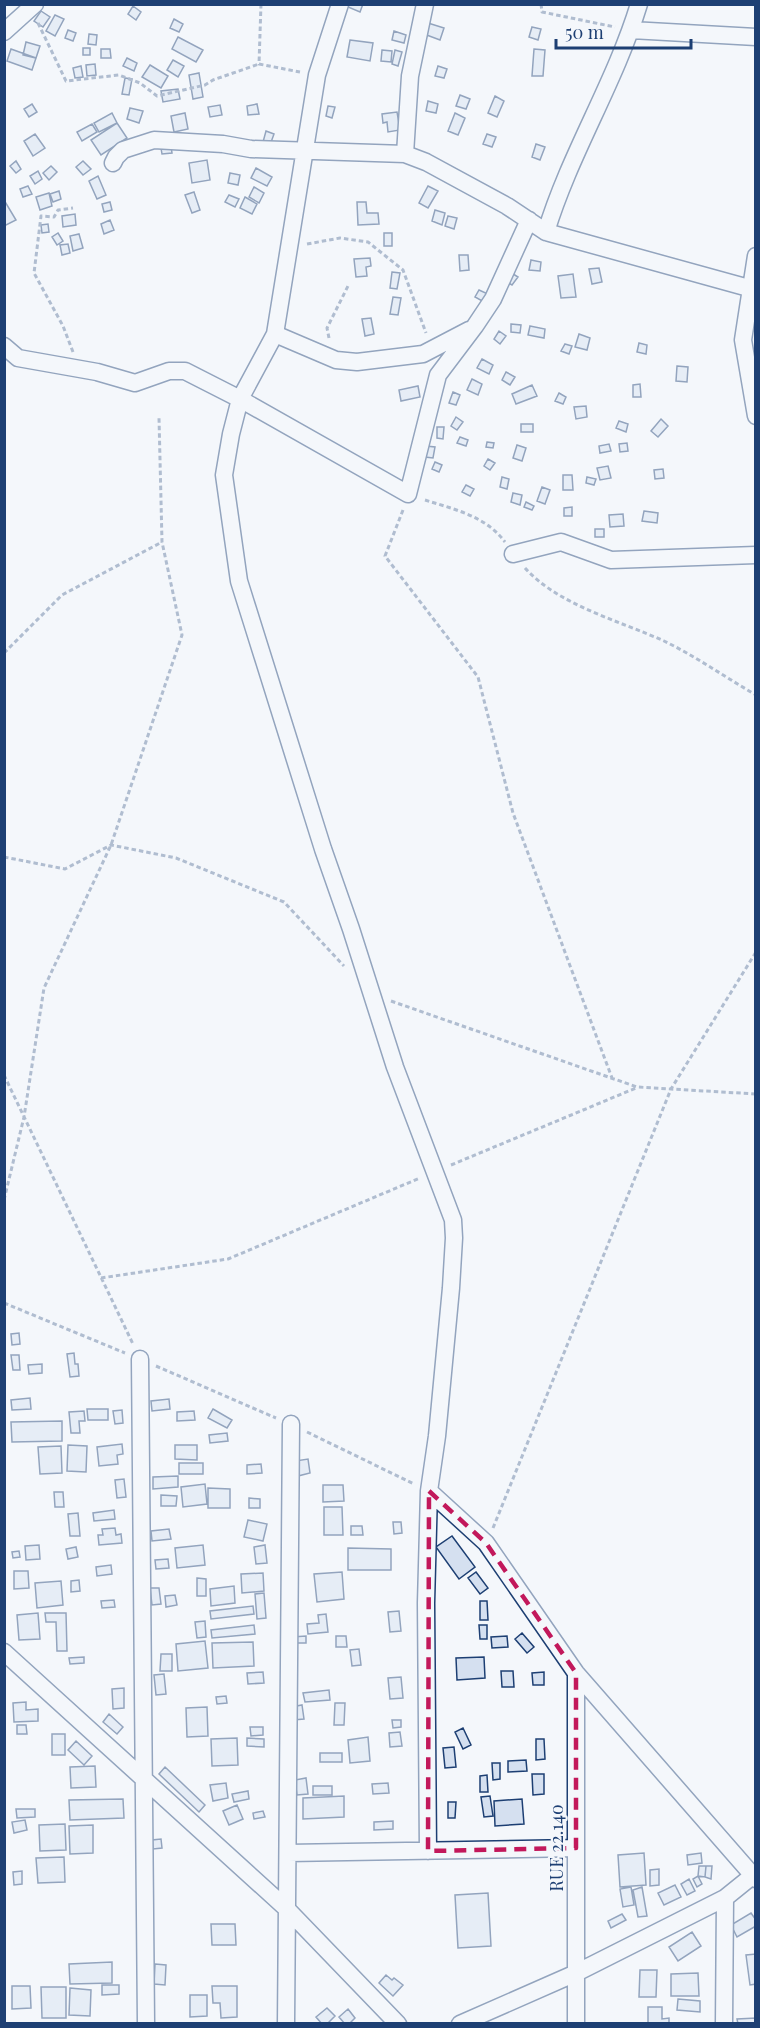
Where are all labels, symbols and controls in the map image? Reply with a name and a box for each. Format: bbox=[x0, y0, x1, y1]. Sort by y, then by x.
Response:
scale bar bbox=[556, 12, 691, 50]
text: 50 m bbox=[565, 20, 604, 44]
street label: RUE 22.140 bbox=[544, 1804, 568, 1892]

